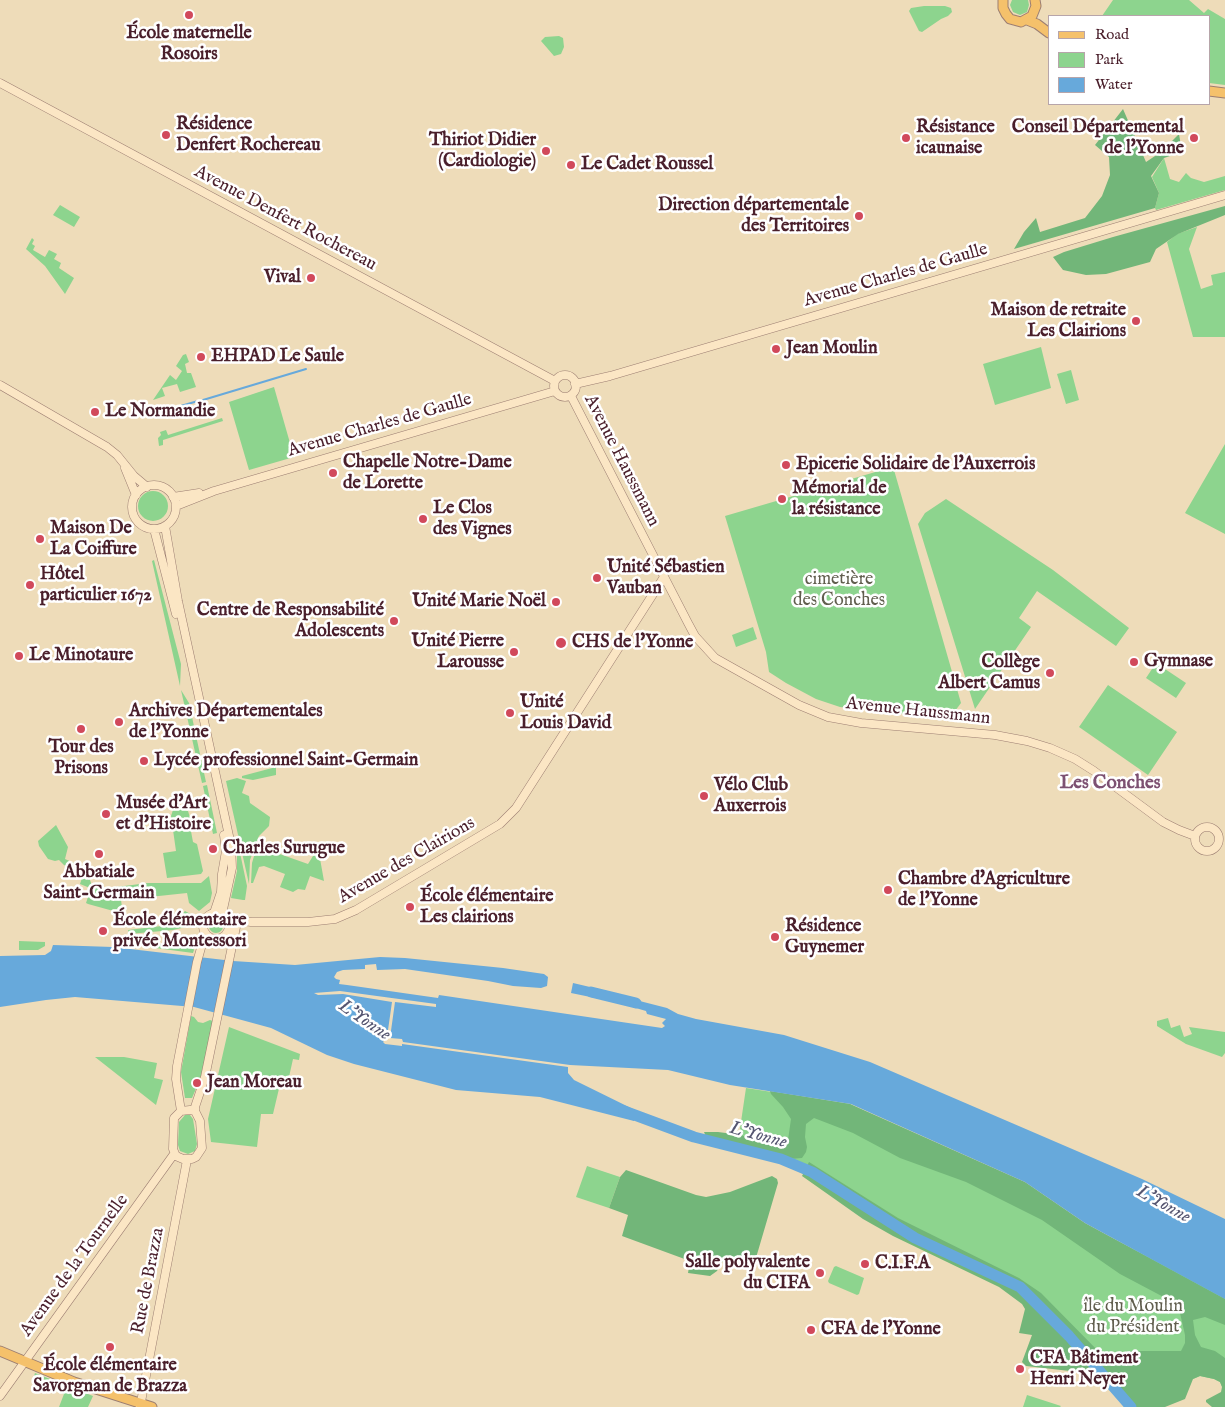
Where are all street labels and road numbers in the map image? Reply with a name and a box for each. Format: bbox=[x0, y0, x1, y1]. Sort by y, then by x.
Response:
street label: Avenue Denfert Rochereau bbox=[190, 162, 380, 276]
street label: Avenue Charles de Gaulle bbox=[802, 239, 990, 313]
street label: Avenue Charles de Gaulle bbox=[286, 389, 474, 463]
street label: Avenue Haussmann bbox=[578, 391, 664, 531]
street label: Avenue Haussmann bbox=[845, 694, 991, 730]
street label: Avenue des Clairions bbox=[335, 813, 479, 909]
street label: Avenue de la Tournelle bbox=[16, 1191, 134, 1341]
street label: Rue de Brazza bbox=[128, 1226, 170, 1336]

